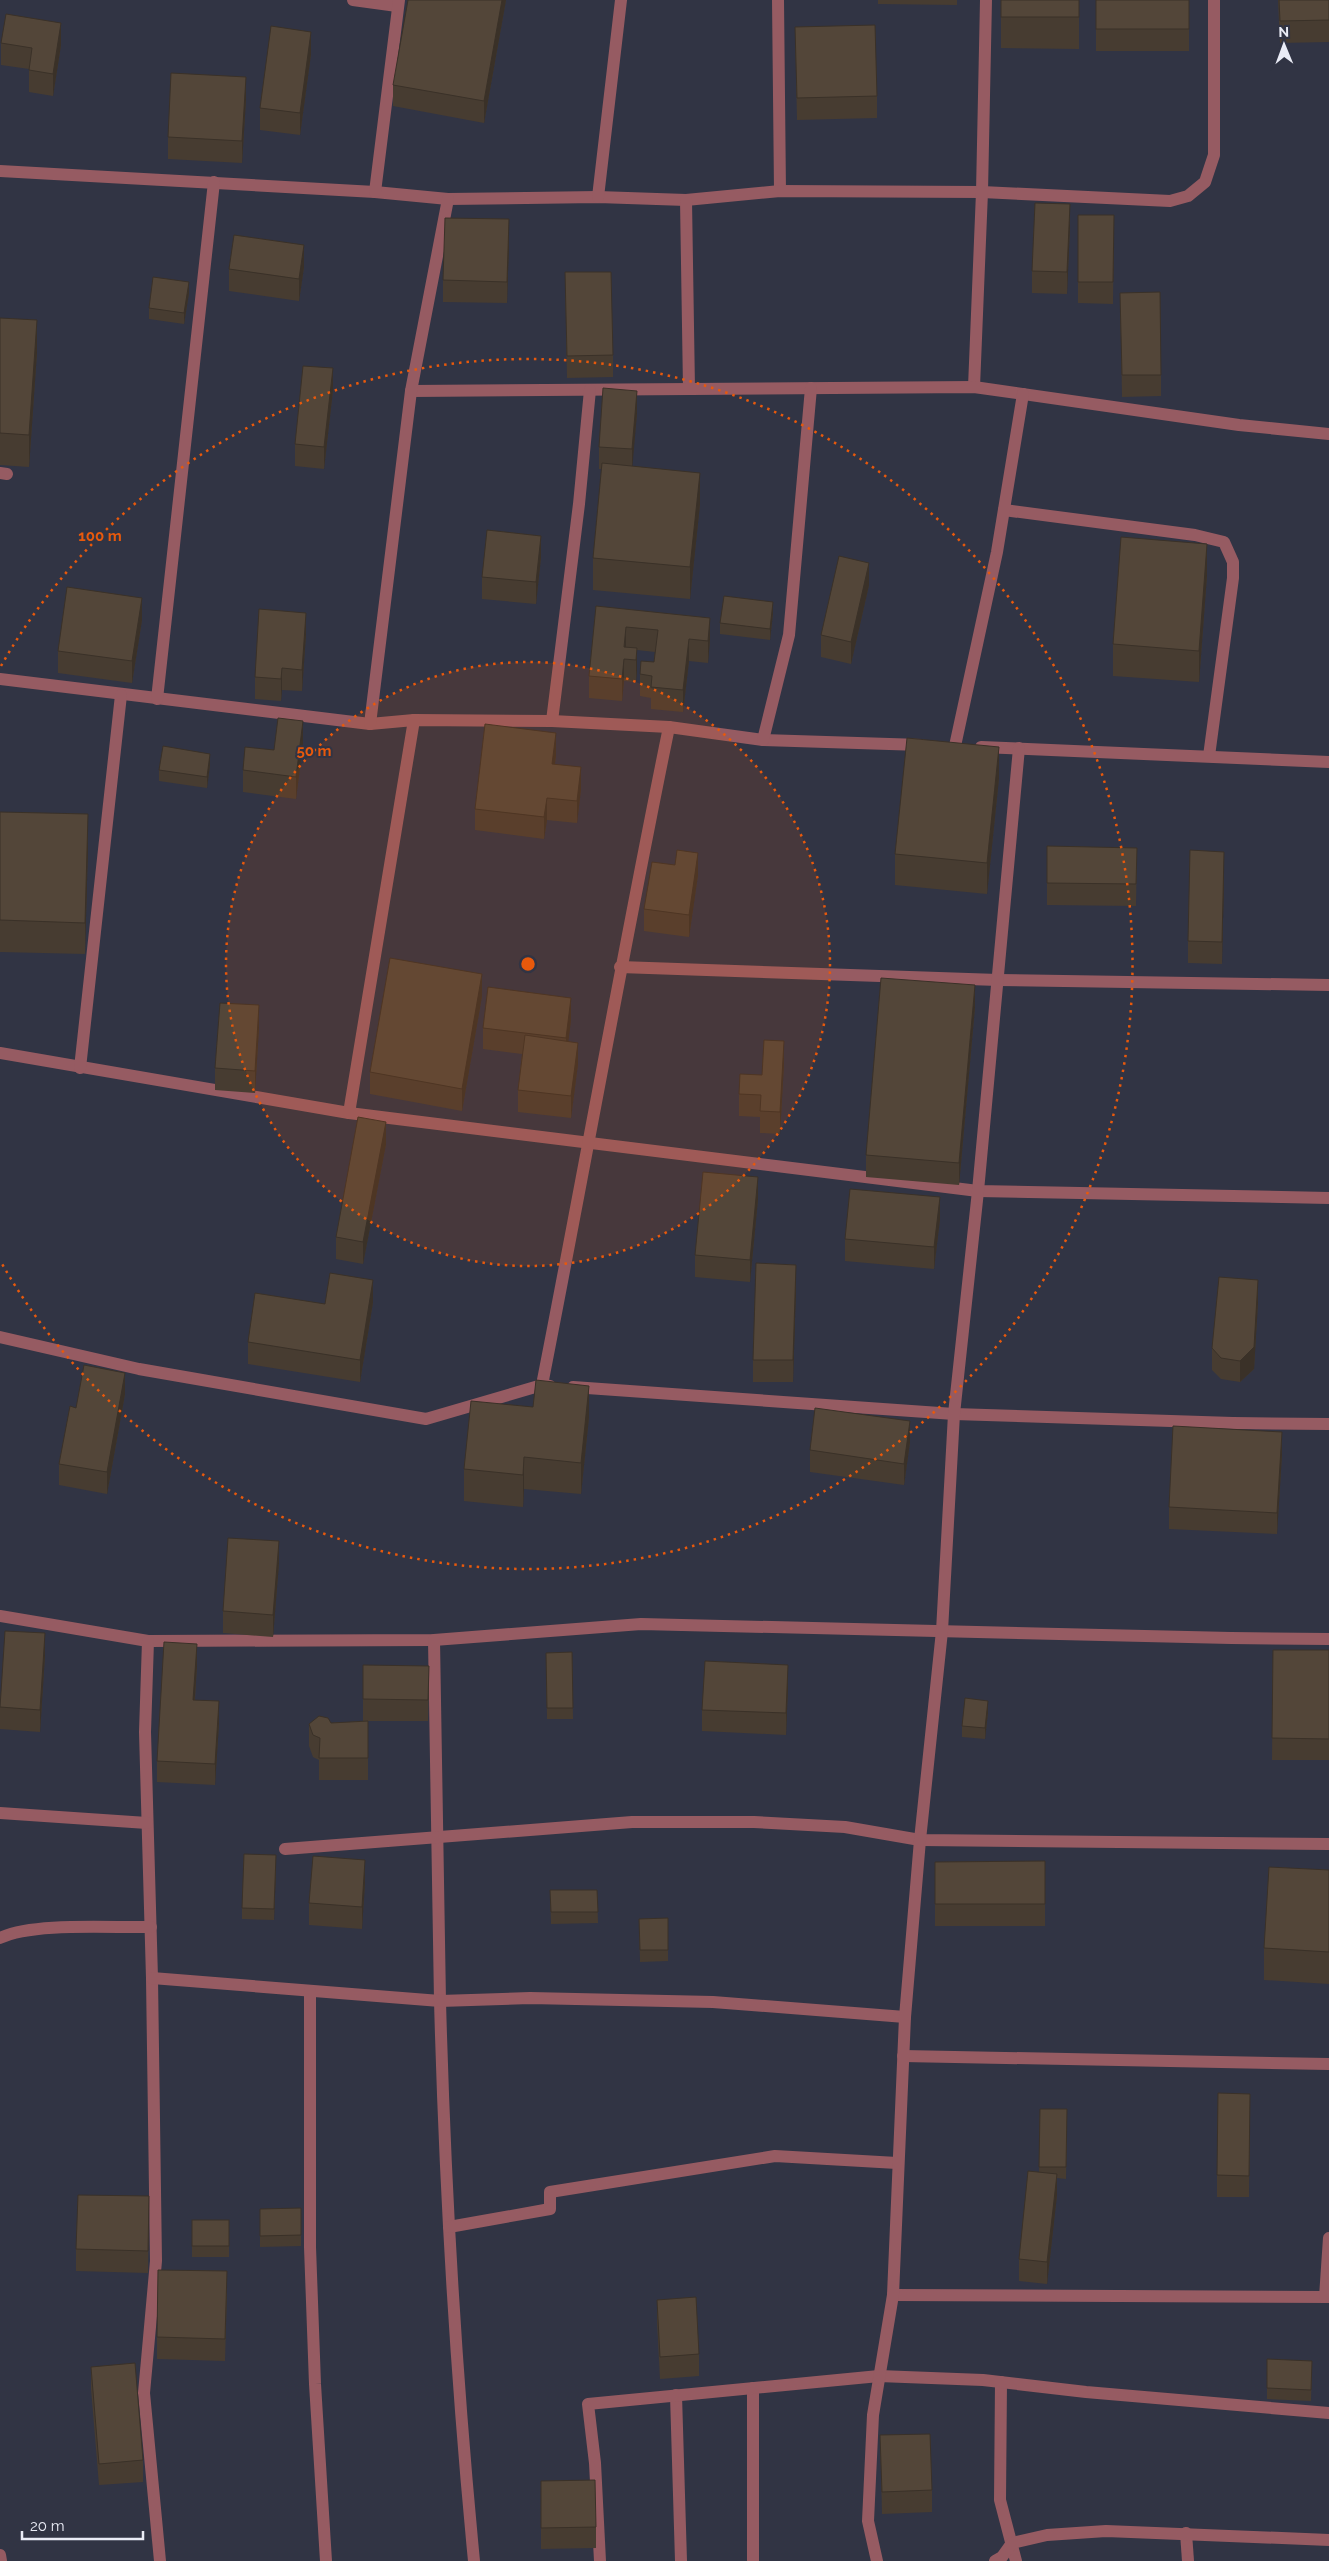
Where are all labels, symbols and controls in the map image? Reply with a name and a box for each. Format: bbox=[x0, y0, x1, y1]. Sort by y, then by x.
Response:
north arrow bbox=[1259, 20, 1309, 70]
text: N bbox=[1278, 24, 1289, 40]
text: 100 m bbox=[78, 527, 122, 545]
text: 50 m bbox=[296, 742, 332, 760]
centre of rings bbox=[519, 955, 537, 973]
scale bar bbox=[22, 2508, 144, 2540]
text: 20 m bbox=[30, 2517, 65, 2535]

